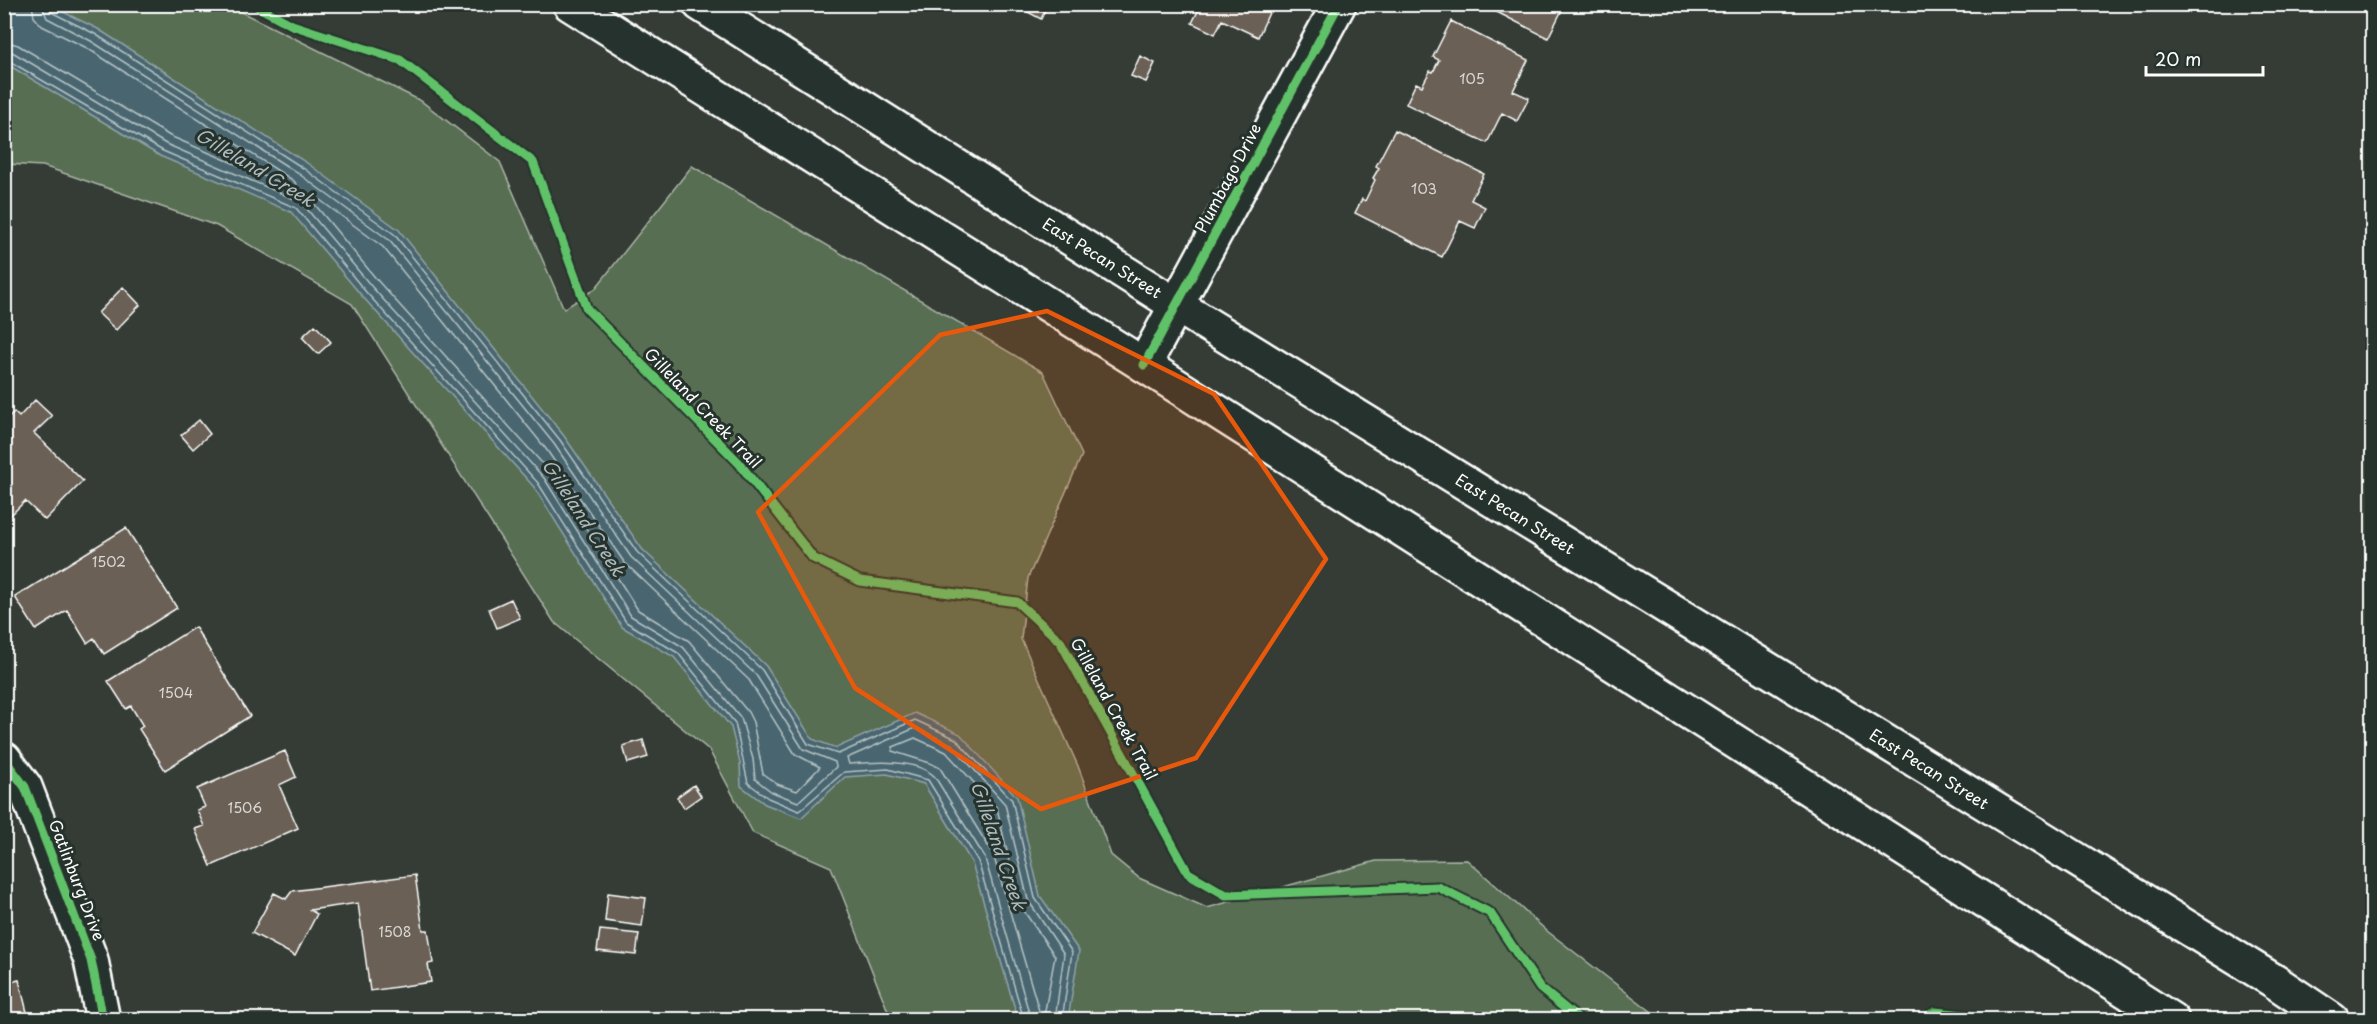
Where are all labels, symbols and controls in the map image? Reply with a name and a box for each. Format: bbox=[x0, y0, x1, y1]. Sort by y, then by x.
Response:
scale bar bbox=[2146, 39, 2263, 77]
text: 20 m bbox=[2155, 45, 2201, 72]
house number: 105 bbox=[1459, 68, 1485, 89]
street label: Plumbago Drive bbox=[1188, 118, 1266, 237]
water label: Gilleland Creek bbox=[191, 120, 321, 214]
house number: 103 bbox=[1411, 178, 1437, 199]
street label: East Pecan Street bbox=[1038, 211, 1167, 304]
street label: Gilleland Creek Trail bbox=[640, 342, 768, 473]
water label: Gilleland Creek bbox=[536, 453, 633, 582]
street label: East Pecan Street bbox=[1451, 467, 1580, 560]
house number: 1502 bbox=[92, 551, 126, 572]
street label: Gilleland Creek Trail bbox=[1066, 633, 1164, 784]
house number: 1504 bbox=[159, 682, 193, 703]
street label: East Pecan Street bbox=[1865, 722, 1994, 815]
water label: Gilleland Creek bbox=[965, 777, 1034, 915]
house number: 1506 bbox=[228, 797, 262, 818]
street label: Gatlinburg Drive bbox=[44, 816, 112, 944]
house number: 1508 bbox=[378, 921, 412, 942]

